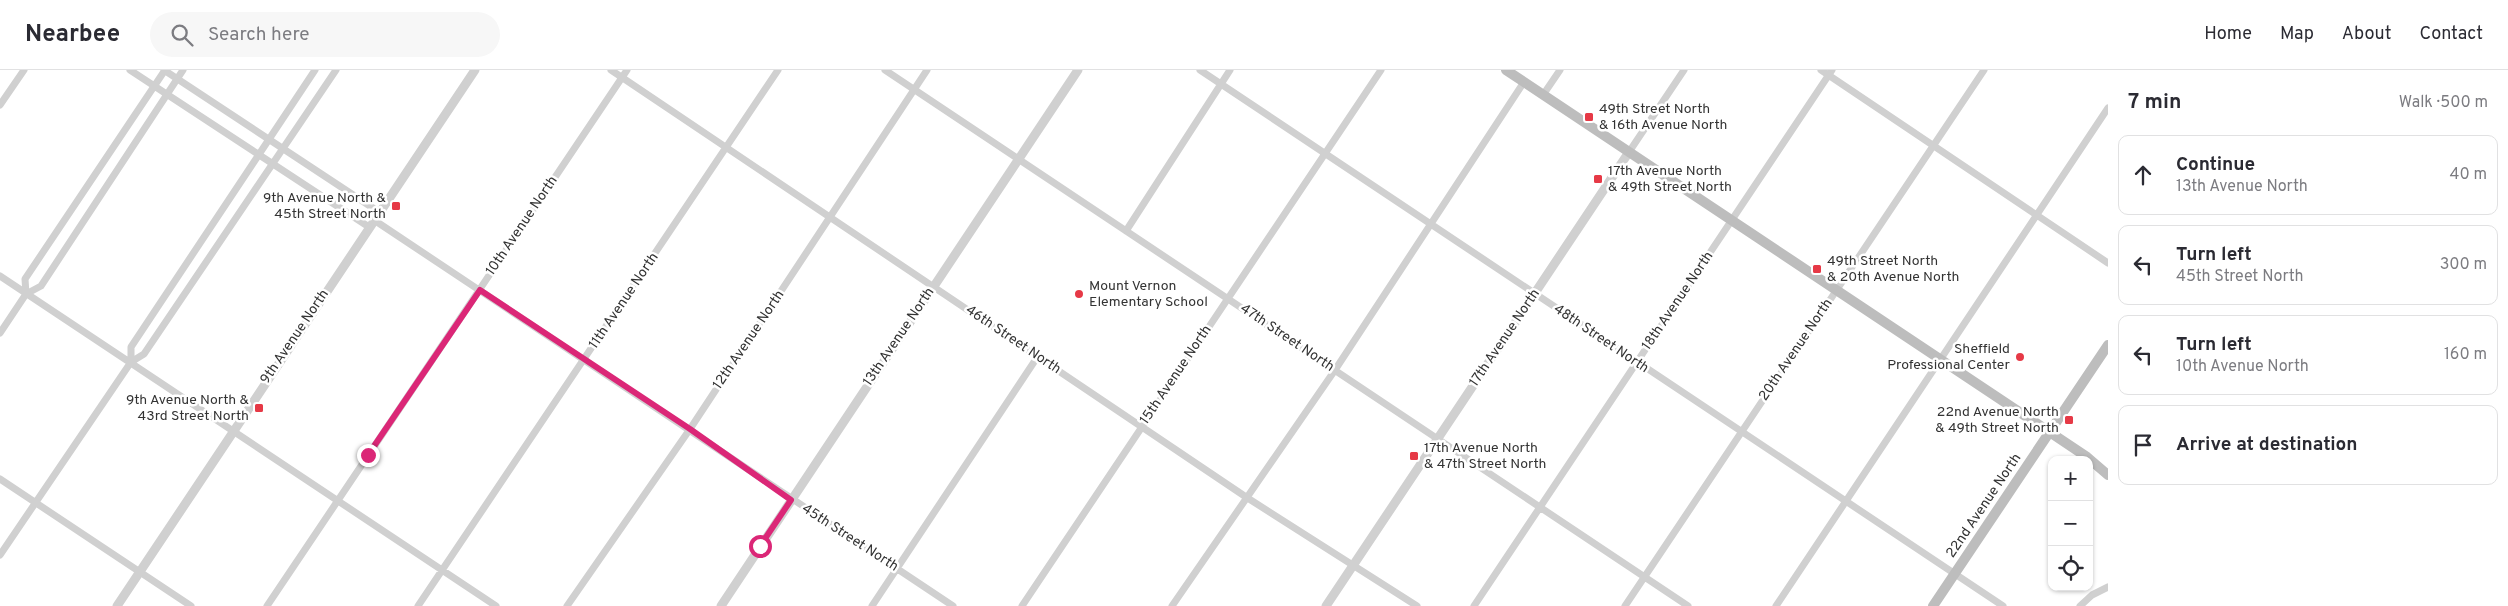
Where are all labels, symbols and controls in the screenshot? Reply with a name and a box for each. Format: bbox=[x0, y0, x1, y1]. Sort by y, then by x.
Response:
search box bbox=[150, 12, 500, 57]
text: Nearbee bbox=[25, 20, 120, 50]
icon: search bbox=[168, 21, 196, 49]
text: Search here bbox=[208, 23, 310, 47]
text: Home bbox=[2204, 23, 2252, 46]
text: Map bbox=[2280, 23, 2314, 46]
text: About bbox=[2342, 23, 2391, 46]
text: Contact bbox=[2419, 23, 2483, 46]
text: 7 min bbox=[2128, 89, 2181, 116]
text: Walk · 500 m bbox=[2399, 93, 2488, 113]
place label: 49th Street North & 16th Avenue North bbox=[1599, 101, 1727, 134]
marker: 49th Street North & 16th Avenue North bbox=[1583, 111, 1595, 123]
text: Continue bbox=[2176, 153, 2255, 177]
icon: ahead bbox=[2129, 161, 2157, 189]
place label: 17th Avenue North & 49th Street North bbox=[1608, 163, 1732, 196]
text: 40 m bbox=[2449, 165, 2487, 185]
street label: 10th Avenue North bbox=[482, 173, 562, 279]
marker: 17th Avenue North & 49th Street North bbox=[1592, 173, 1604, 185]
text: 13th Avenue North bbox=[2176, 177, 2308, 197]
place label: 9th Avenue North & 45th Street North bbox=[263, 190, 387, 223]
marker: 9th Avenue North & 45th Street North bbox=[390, 200, 402, 212]
text: Turn left bbox=[2176, 243, 2252, 267]
street label: 18th Avenue North bbox=[1639, 248, 1717, 354]
street label: 11th Avenue North bbox=[586, 250, 662, 352]
icon: left bbox=[2129, 251, 2157, 279]
place label: 49th Street North & 20th Avenue North bbox=[1827, 253, 1959, 286]
text: 300 m bbox=[2440, 255, 2487, 275]
marker: 49th Street North & 20th Avenue North bbox=[1811, 263, 1823, 275]
text: 45th Street North bbox=[2176, 267, 2304, 287]
place label: Mount Vernon Elementary School bbox=[1089, 278, 1208, 311]
street label: 13th Avenue North bbox=[860, 284, 938, 390]
street label: 17th Avenue North bbox=[1466, 286, 1544, 390]
street label: 9th Avenue North bbox=[257, 287, 333, 387]
street label: 12th Avenue North bbox=[710, 287, 788, 393]
marker: Mount Vernon Elementary School bbox=[1073, 288, 1085, 300]
street label: 20th Avenue North bbox=[1756, 296, 1836, 404]
street label: 47th Street North bbox=[1237, 300, 1337, 376]
street label: 48th Street North bbox=[1550, 301, 1652, 377]
street label: 46th Street North bbox=[962, 302, 1064, 378]
street label: 15th Avenue North bbox=[1137, 322, 1215, 428]
text: Turn left bbox=[2176, 333, 2252, 357]
place label: Sheffield Professional Center bbox=[1887, 341, 2011, 374]
icon: left bbox=[2129, 341, 2157, 369]
text: 160 m bbox=[2444, 345, 2487, 365]
marker: Sheffield Professional Center bbox=[2014, 351, 2026, 363]
text: 10th Avenue North bbox=[2176, 357, 2309, 377]
place label: 9th Avenue North & 43rd Street North bbox=[126, 392, 250, 425]
marker: 9th Avenue North & 43rd Street North bbox=[253, 402, 265, 414]
place label: 22nd Avenue North & 49th Street North bbox=[1935, 404, 2059, 437]
marker: 22nd Avenue North & 49th Street North bbox=[2063, 414, 2075, 426]
icon: arrive bbox=[2129, 431, 2157, 459]
text: Arrive at destination bbox=[2176, 433, 2357, 457]
place label: 17th Avenue North & 47th Street North bbox=[1424, 440, 1546, 473]
route end bbox=[357, 444, 380, 467]
marker: 17th Avenue North & 47th Street North bbox=[1408, 450, 1420, 462]
street label: 22nd Avenue North bbox=[1943, 451, 2025, 561]
map controls bbox=[2048, 456, 2093, 591]
button: + bbox=[2048, 456, 2093, 501]
street label: 45th Street North bbox=[799, 500, 901, 576]
button: − bbox=[2048, 501, 2093, 546]
route start bbox=[749, 535, 772, 558]
button: locate bbox=[2048, 546, 2093, 591]

